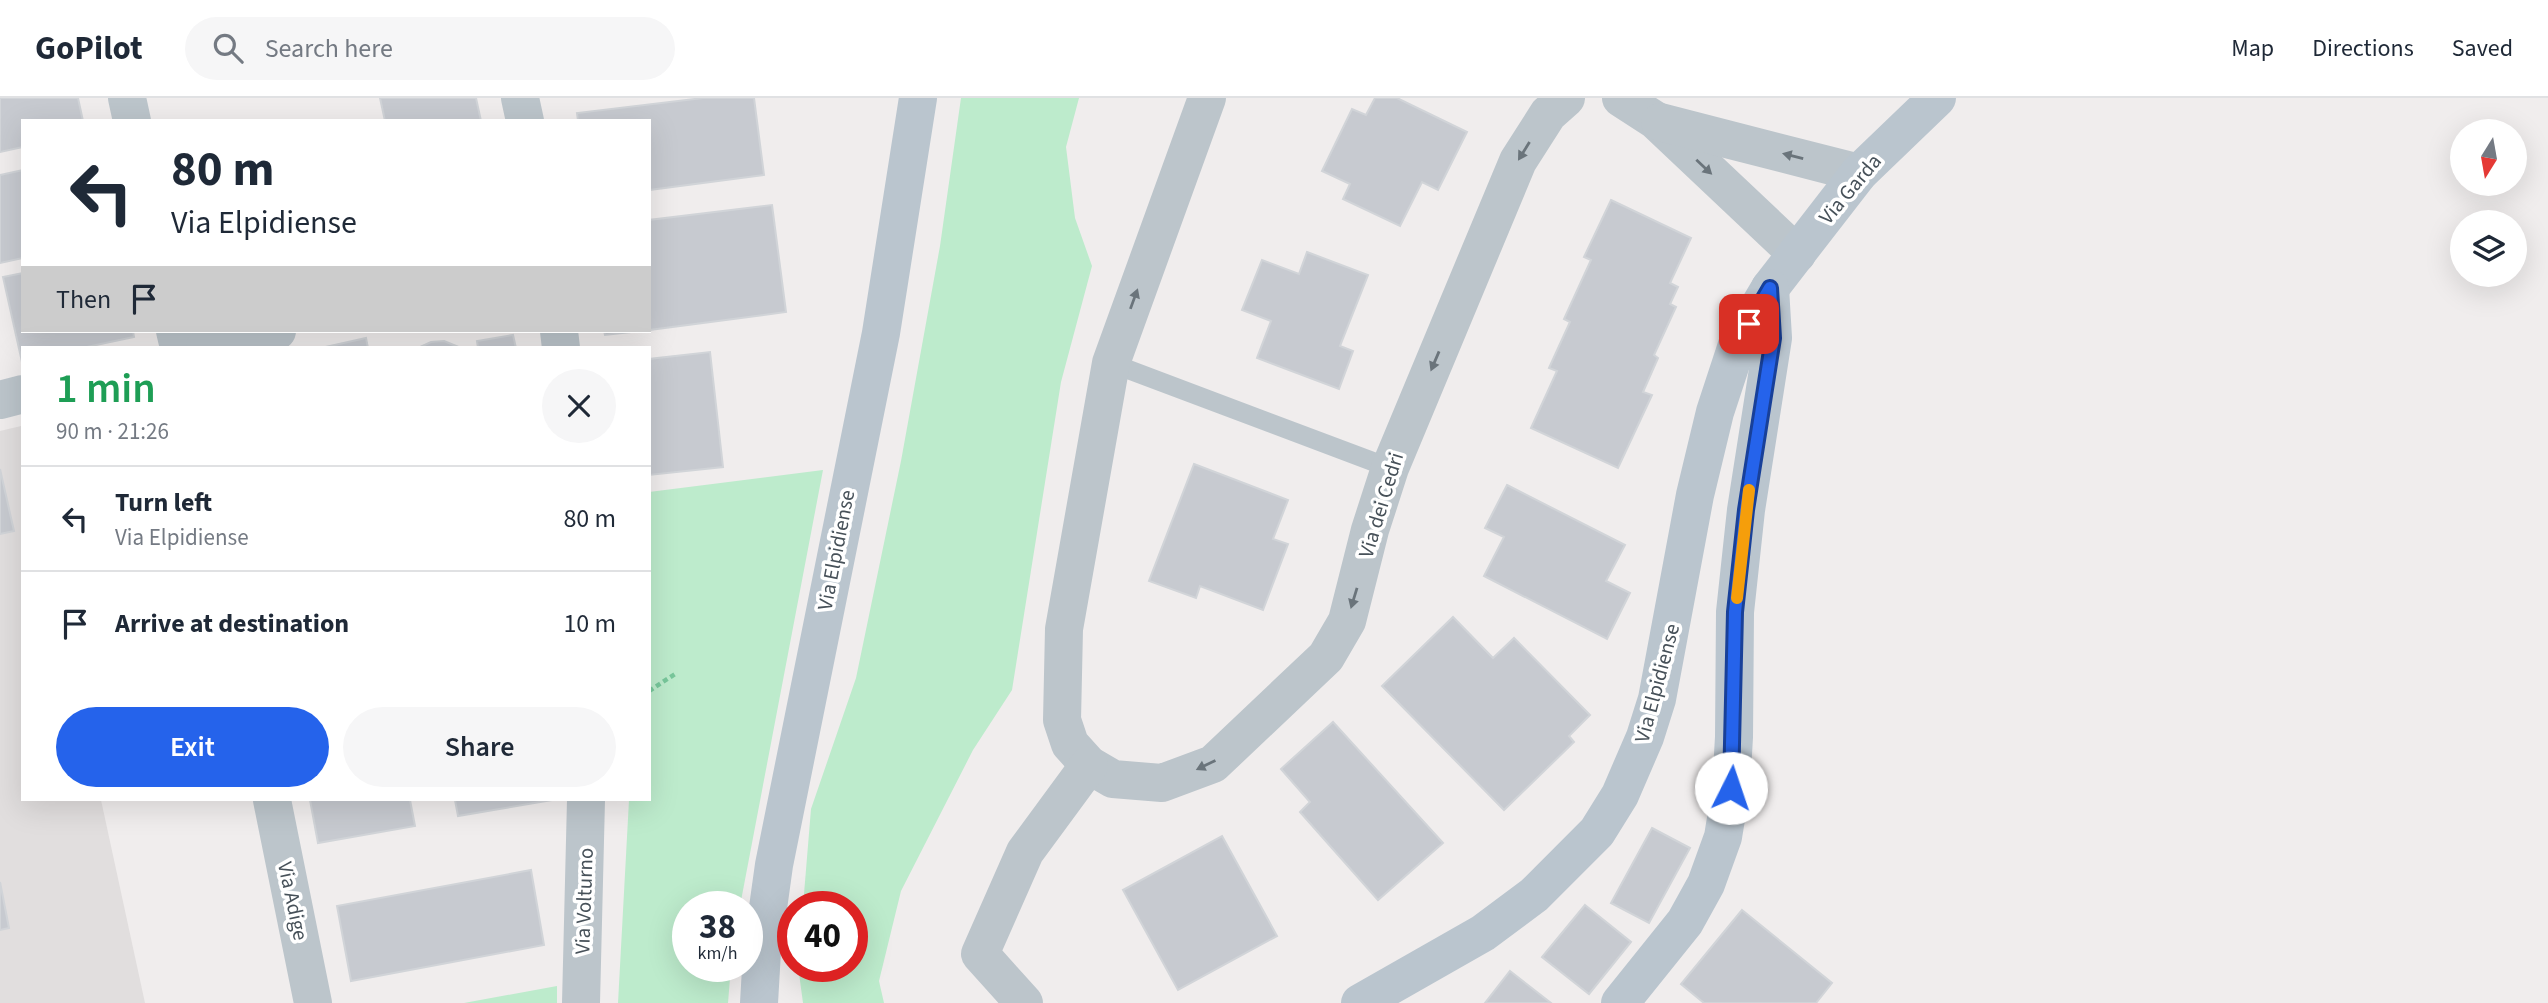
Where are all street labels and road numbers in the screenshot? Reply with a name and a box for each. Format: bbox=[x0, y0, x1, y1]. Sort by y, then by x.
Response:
street label: Via Garda bbox=[1812, 147, 1888, 231]
street label: Via dei Cedri bbox=[1351, 449, 1411, 561]
street label: Via Elpidiense bbox=[810, 487, 862, 613]
street label: Via Elpidiense bbox=[1627, 620, 1687, 746]
street label: Via Volturno bbox=[567, 847, 601, 955]
street label: Via Adige bbox=[270, 859, 316, 943]

